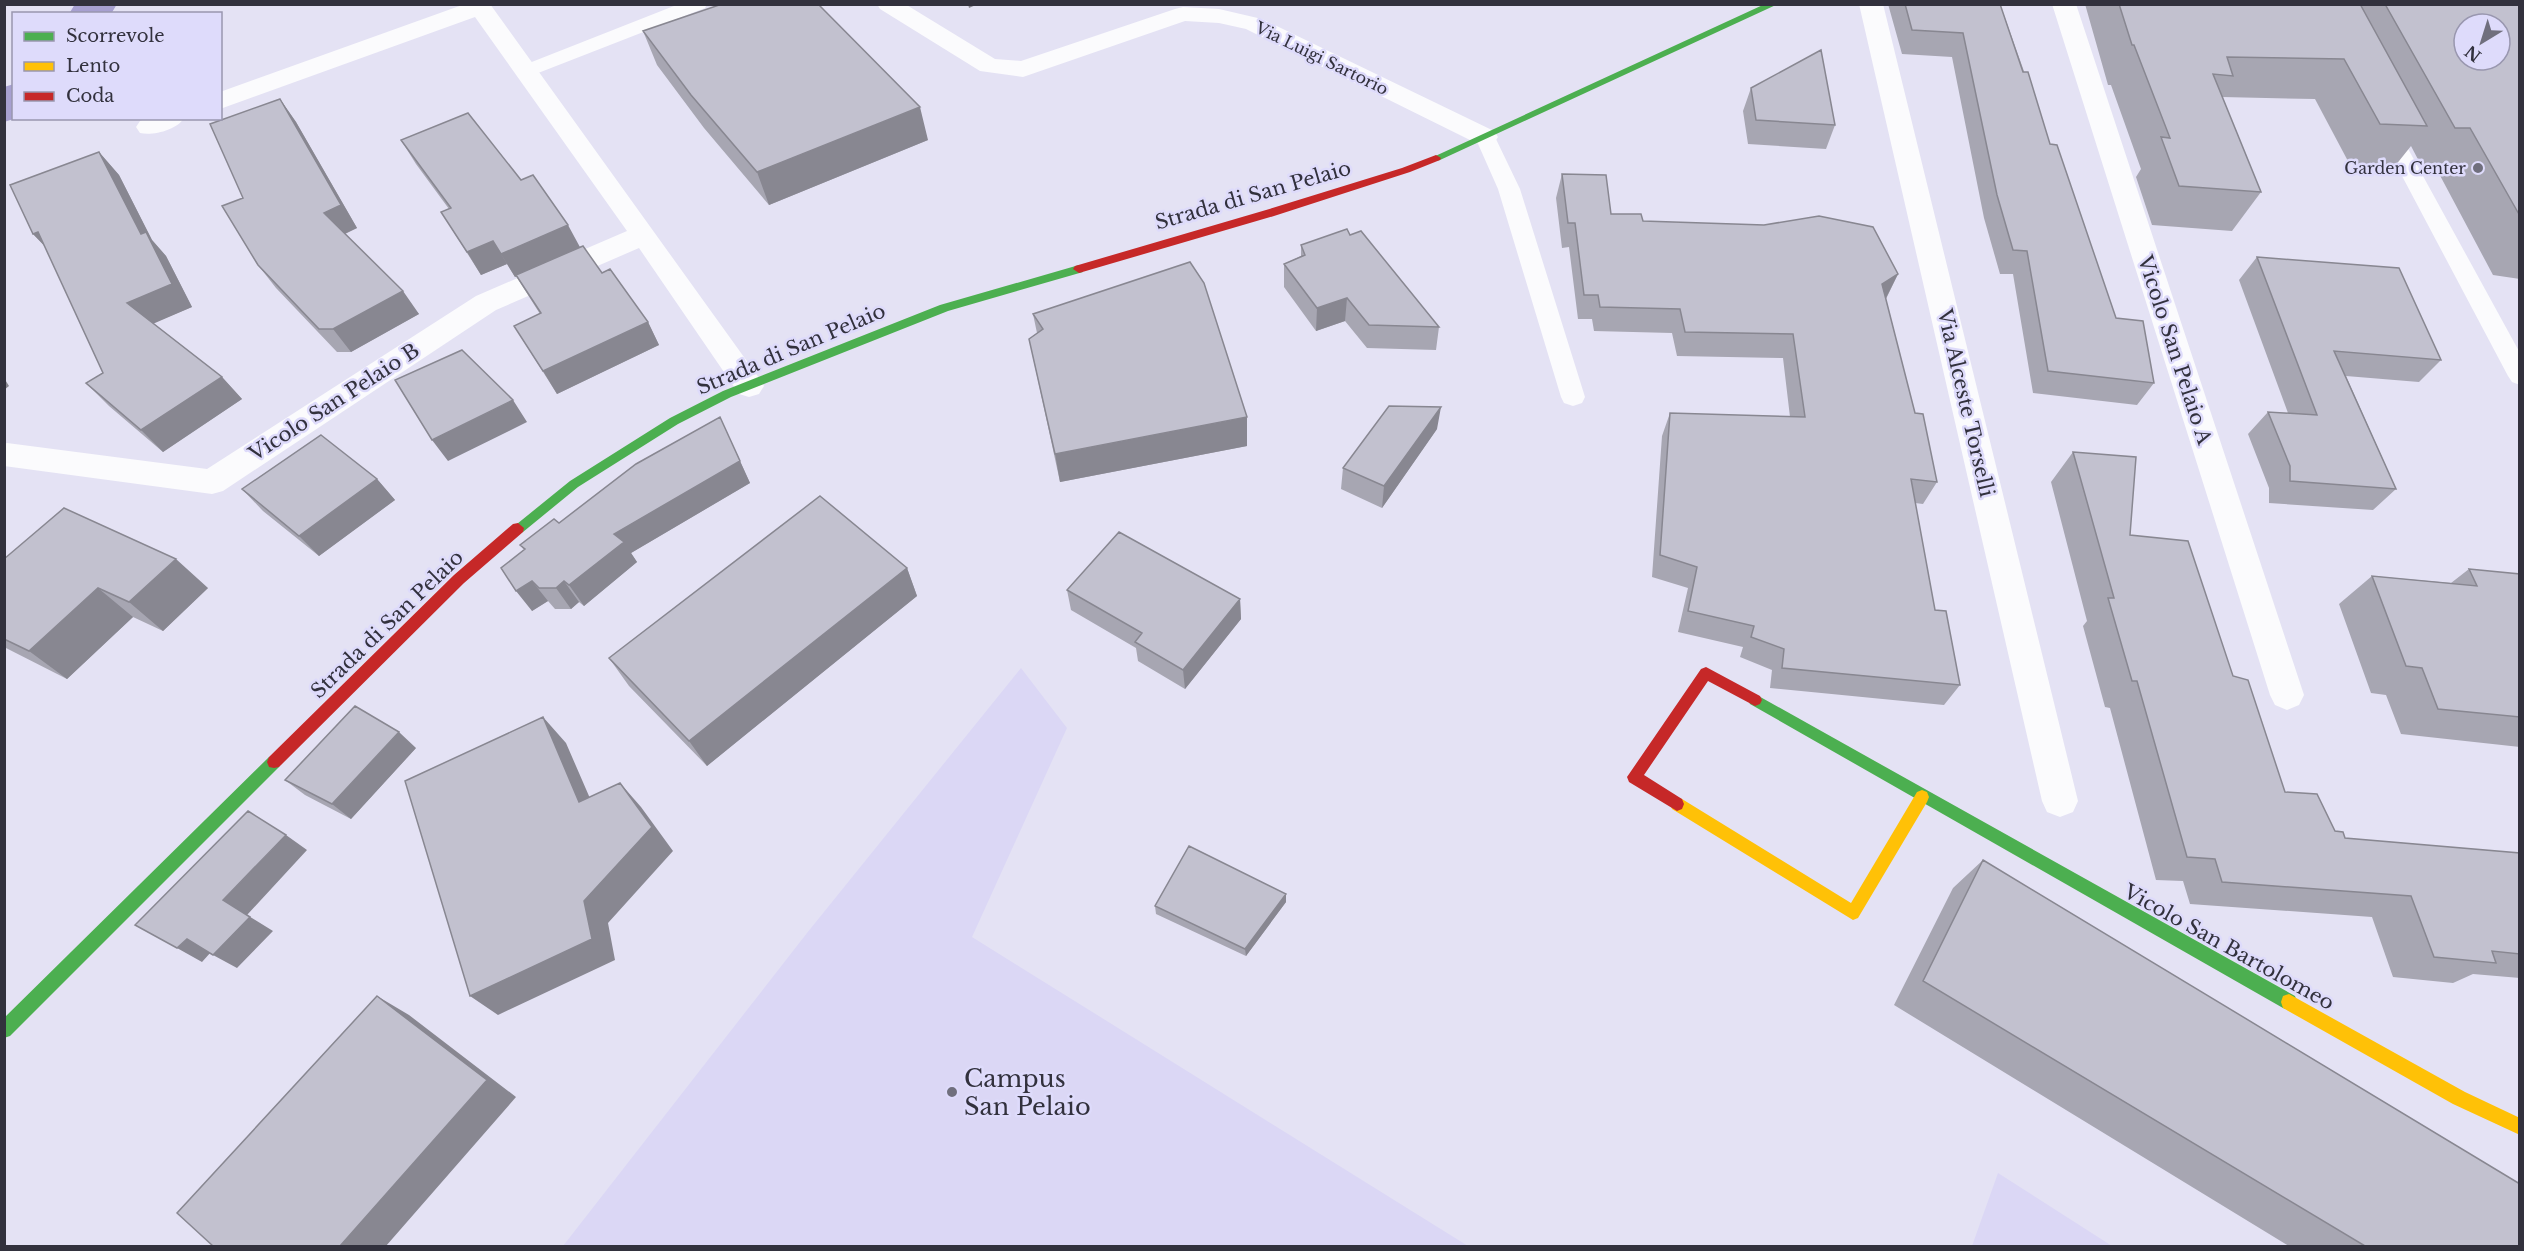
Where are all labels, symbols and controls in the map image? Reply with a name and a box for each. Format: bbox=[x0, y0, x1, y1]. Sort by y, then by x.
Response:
legend bbox=[12, 12, 222, 120]
north arrow bbox=[2452, 12, 2512, 72]
street label: Via Luigi Sartorio bbox=[1251, 17, 1392, 99]
text: Scorrevole bbox=[66, 25, 165, 47]
text: N bbox=[2461, 41, 2485, 66]
text: Lento bbox=[66, 55, 120, 77]
text: Coda bbox=[66, 85, 114, 107]
street label: Strada di San Pelaio bbox=[1152, 156, 1354, 234]
place label: Garden Center bbox=[2344, 158, 2466, 178]
marker: Garden Center bbox=[2471, 161, 2485, 175]
street label: Vicolo San Pelaio A bbox=[2133, 251, 2217, 448]
street label: Strada di San Pelaio bbox=[693, 298, 889, 400]
street label: Via Alceste Torselli bbox=[1932, 306, 1999, 500]
street label: Vicolo San Pelaio B bbox=[244, 338, 424, 467]
street label: Strada di San Pelaio bbox=[306, 545, 468, 703]
street label: Vicolo San Bartolomeo bbox=[2119, 879, 2339, 1015]
place label: Campus San Pelaio bbox=[964, 1064, 1091, 1121]
marker: Campus San Pelaio bbox=[945, 1085, 959, 1099]

